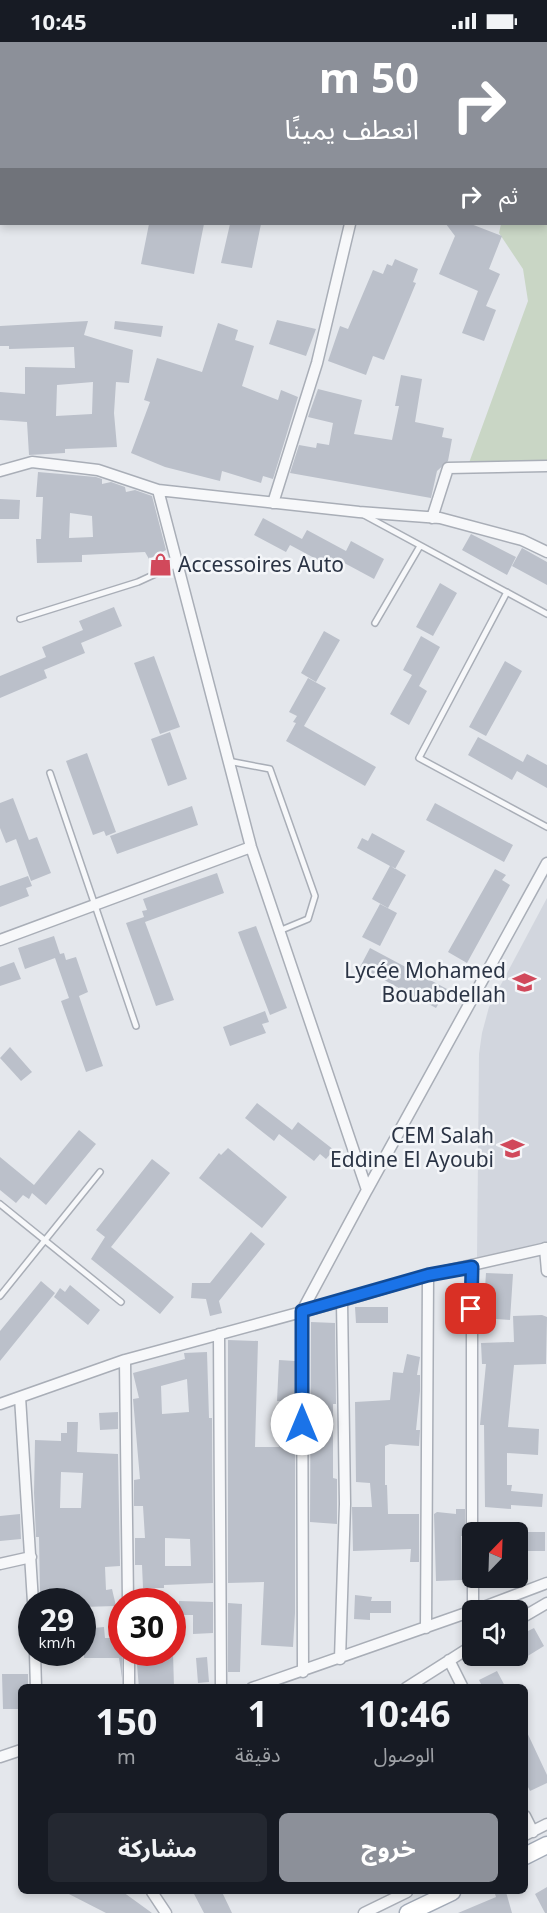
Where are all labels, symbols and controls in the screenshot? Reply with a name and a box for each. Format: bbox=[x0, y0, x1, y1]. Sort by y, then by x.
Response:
text: 10:45 bbox=[30, 6, 87, 36]
text: 50 m bbox=[319, 48, 419, 105]
icon: right bbox=[440, 66, 518, 144]
text: انعطف يمينًا bbox=[285, 110, 419, 147]
icon: right bbox=[454, 180, 487, 213]
text: ثم bbox=[499, 180, 518, 210]
place label: Accessoires Auto bbox=[178, 550, 344, 578]
shop icon: Accessoires Auto bbox=[147, 552, 173, 578]
place label: Lycée Mohamed Bouabdellah bbox=[344, 956, 506, 1008]
school or university icon: Lycée Mohamed Bouabdellah bbox=[511, 970, 537, 996]
place label: CEM Salah Eddine El Ayoubi bbox=[330, 1121, 494, 1173]
school or university icon: CEM Salah Eddine El Ayoubi bbox=[499, 1135, 525, 1161]
pin bbox=[445, 1283, 496, 1334]
icon: arrive bbox=[454, 1292, 487, 1325]
position arrow bbox=[270, 1392, 334, 1456]
north arrow bbox=[462, 1522, 528, 1588]
map controls bbox=[462, 1522, 528, 1666]
speed limit sign: 30 bbox=[108, 1588, 186, 1666]
text: 29 bbox=[40, 1599, 74, 1640]
button: sound bbox=[462, 1600, 528, 1666]
text: km/h bbox=[39, 1632, 75, 1652]
text: 1 bbox=[247, 1689, 268, 1738]
text: 10:46 bbox=[358, 1689, 450, 1738]
text: 150 bbox=[96, 1697, 157, 1746]
text: دقيقة bbox=[235, 1741, 280, 1768]
text: الوصول bbox=[374, 1741, 435, 1768]
text: m bbox=[117, 1743, 136, 1770]
button: مشاركة bbox=[48, 1813, 267, 1882]
button: خروج bbox=[279, 1813, 498, 1882]

